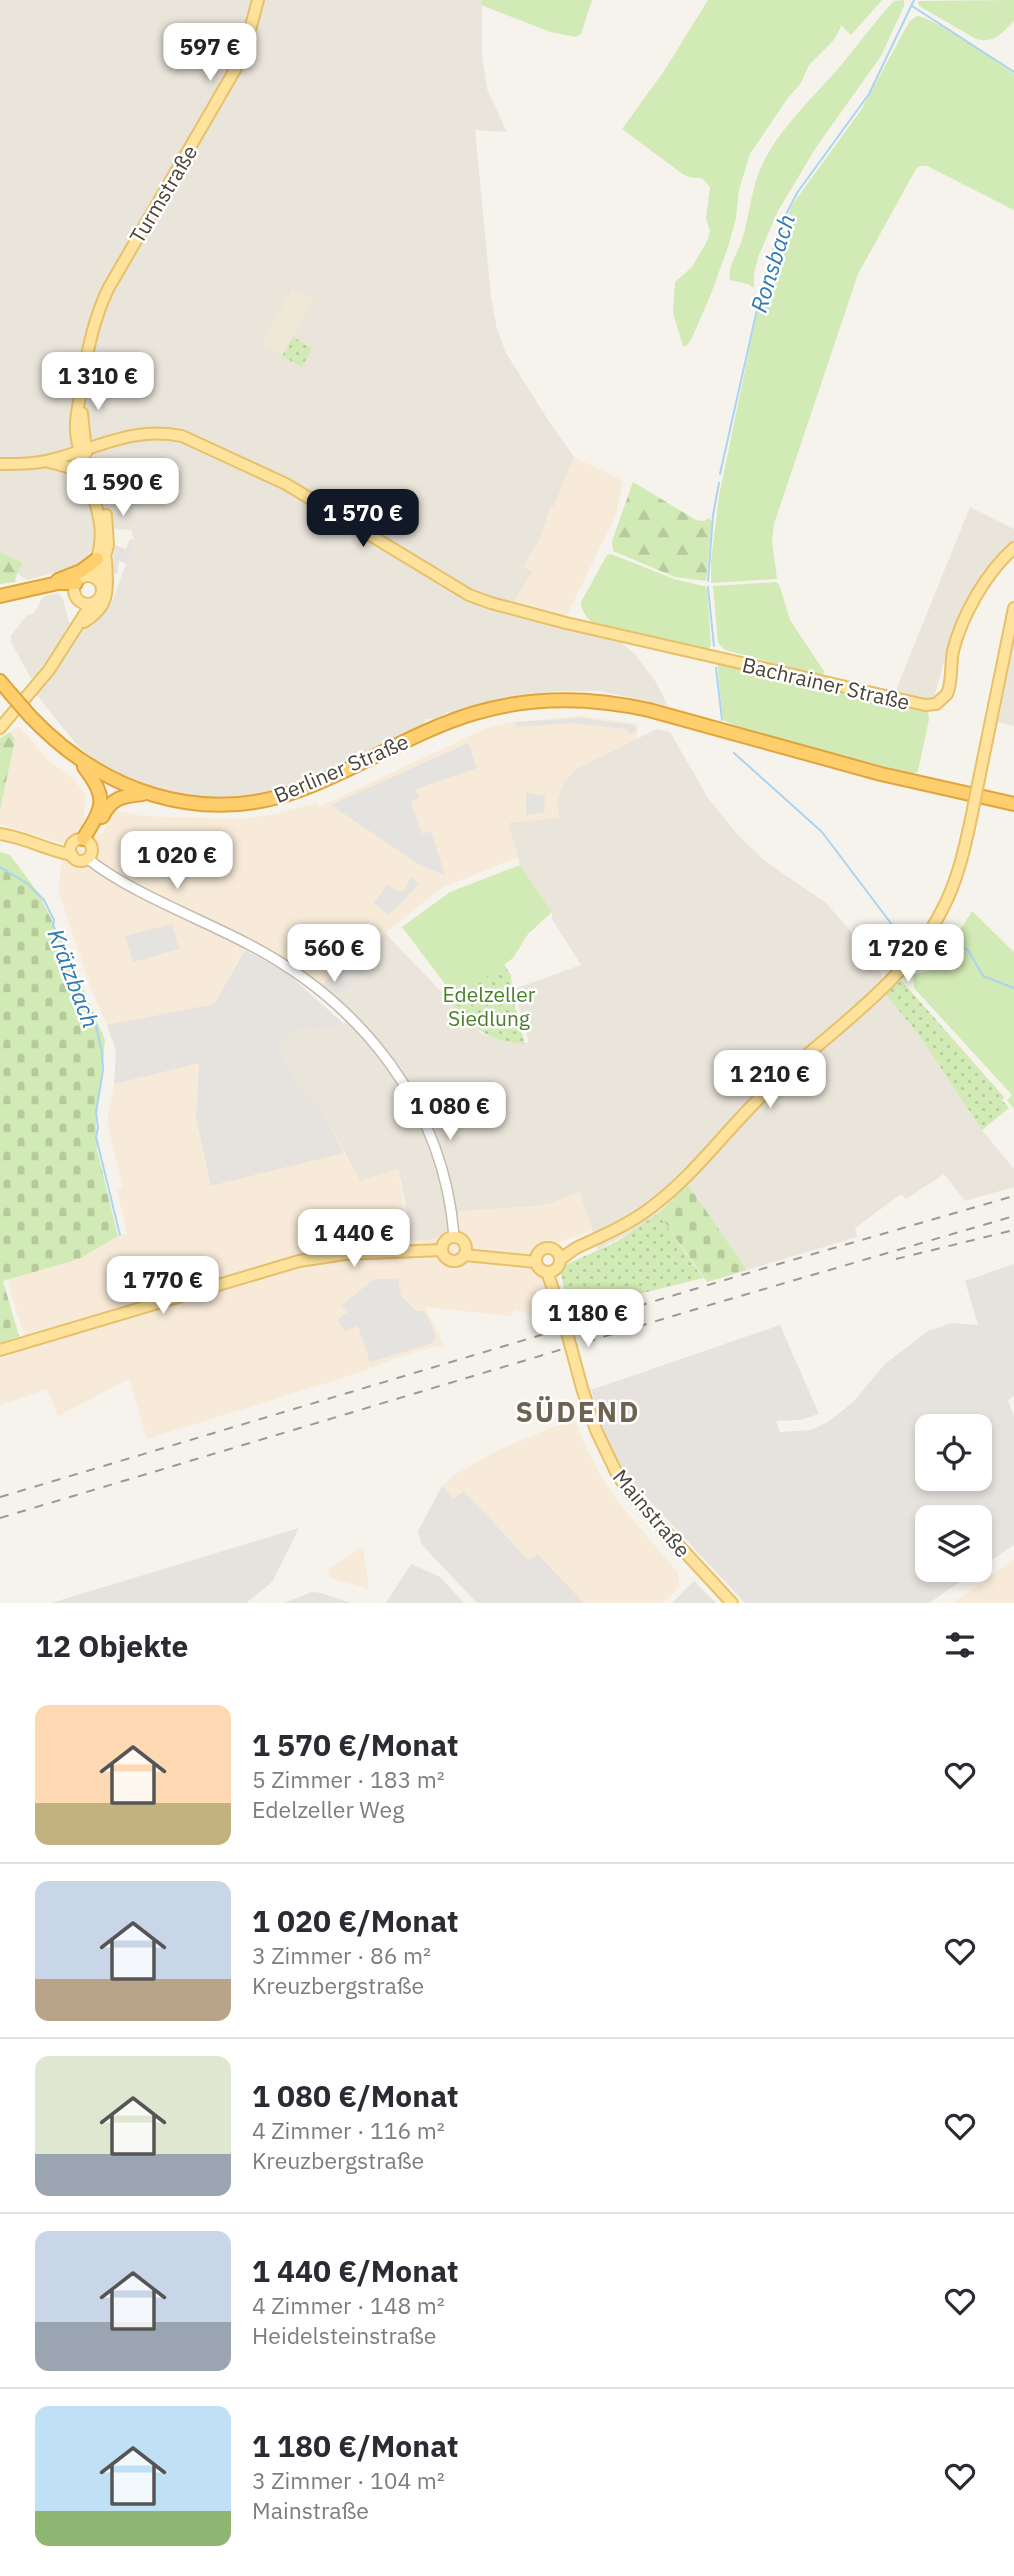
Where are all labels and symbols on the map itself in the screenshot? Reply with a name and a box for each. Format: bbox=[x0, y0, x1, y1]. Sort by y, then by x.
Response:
pin: 597 € bbox=[161, 24, 259, 83]
street label: Turmstraße bbox=[123, 140, 203, 248]
water label: Ronsbach bbox=[743, 210, 801, 316]
pin: 1 310 € bbox=[33, 352, 163, 412]
pin: 1 590 € bbox=[58, 458, 188, 518]
pin: 1 570 € bbox=[298, 490, 428, 549]
street label: Bachrainer Straße bbox=[740, 650, 912, 716]
street label: Berliner Straße bbox=[270, 727, 412, 809]
pin: 1 020 € bbox=[112, 832, 242, 891]
water label: Krätzbach bbox=[41, 924, 107, 1032]
pin: 560 € bbox=[285, 925, 383, 984]
pin: 1 720 € bbox=[843, 925, 973, 984]
park label: Edelzeller Siedlung bbox=[442, 980, 536, 1032]
pin: 1 210 € bbox=[705, 1050, 835, 1110]
pin: 1 080 € bbox=[385, 1082, 515, 1142]
pin: 1 440 € bbox=[289, 1210, 419, 1269]
pin: 1 770 € bbox=[98, 1256, 228, 1316]
pin: 1 180 € bbox=[523, 1290, 653, 1349]
district label: SÜDEND bbox=[515, 1393, 641, 1430]
street label: Mainstraße bbox=[607, 1463, 697, 1563]

